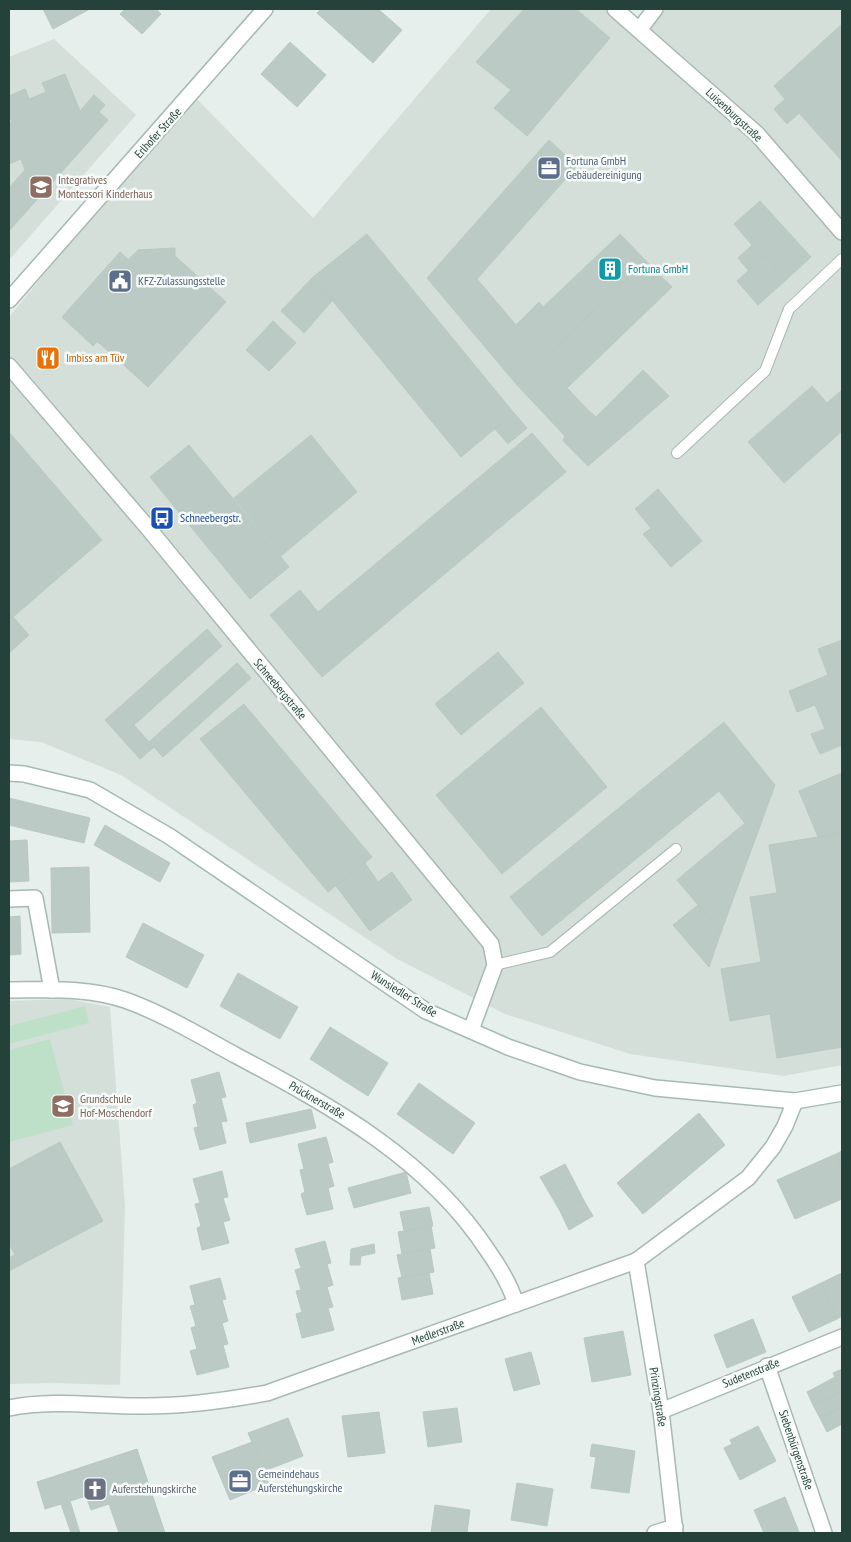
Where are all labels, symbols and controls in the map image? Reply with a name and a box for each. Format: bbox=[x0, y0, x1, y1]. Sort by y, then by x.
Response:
street label: Luisenburgstraße bbox=[703, 85, 766, 145]
street label: Erlhofer Straße bbox=[131, 104, 184, 161]
place label: Fortuna GmbH Gebäudereinigung bbox=[566, 153, 642, 182]
office icon: Fortuna GmbH Gebäudereinigung bbox=[536, 155, 562, 181]
place label: Integratives Montessori Kinderhaus bbox=[58, 172, 153, 201]
school or university icon: Integratives Montessori Kinderhaus bbox=[28, 174, 54, 200]
building icon: Fortuna GmbH bbox=[597, 256, 623, 282]
place label: Fortuna GmbH bbox=[628, 261, 688, 276]
public building icon: KFZ-Zulassungsstelle bbox=[107, 268, 133, 294]
place label: KFZ-Zulassungsstelle bbox=[138, 273, 225, 288]
restaurant icon: Imbiss am Tüv bbox=[35, 345, 61, 371]
place label: Imbiss am Tüv bbox=[66, 350, 125, 365]
bus stop icon: Schneebergstr. bbox=[149, 505, 175, 531]
place label: Schneebergstr. bbox=[180, 510, 241, 525]
street label: Schneebergstraße bbox=[251, 655, 310, 722]
street label: Wunsiedler Straße bbox=[368, 967, 440, 1020]
street label: Prücknerstraße bbox=[287, 1078, 348, 1122]
place label: Grundschule Hof-Moschendorf bbox=[80, 1091, 152, 1120]
school or university icon: Grundschule Hof-Moschendorf bbox=[50, 1093, 76, 1119]
street label: Medlerstraße bbox=[409, 1315, 466, 1348]
street label: Sudetenstraße bbox=[720, 1354, 782, 1391]
street label: Prinzingstraße bbox=[646, 1366, 671, 1428]
street label: Siebenbürgenstraße bbox=[776, 1408, 817, 1492]
place label: Gemeindehaus Auferstehungskirche bbox=[258, 1466, 342, 1495]
office icon: Gemeindehaus Auferstehungskirche bbox=[227, 1468, 253, 1494]
church icon: Auferstehungskirche bbox=[82, 1476, 108, 1502]
place label: Auferstehungskirche bbox=[112, 1481, 196, 1496]

